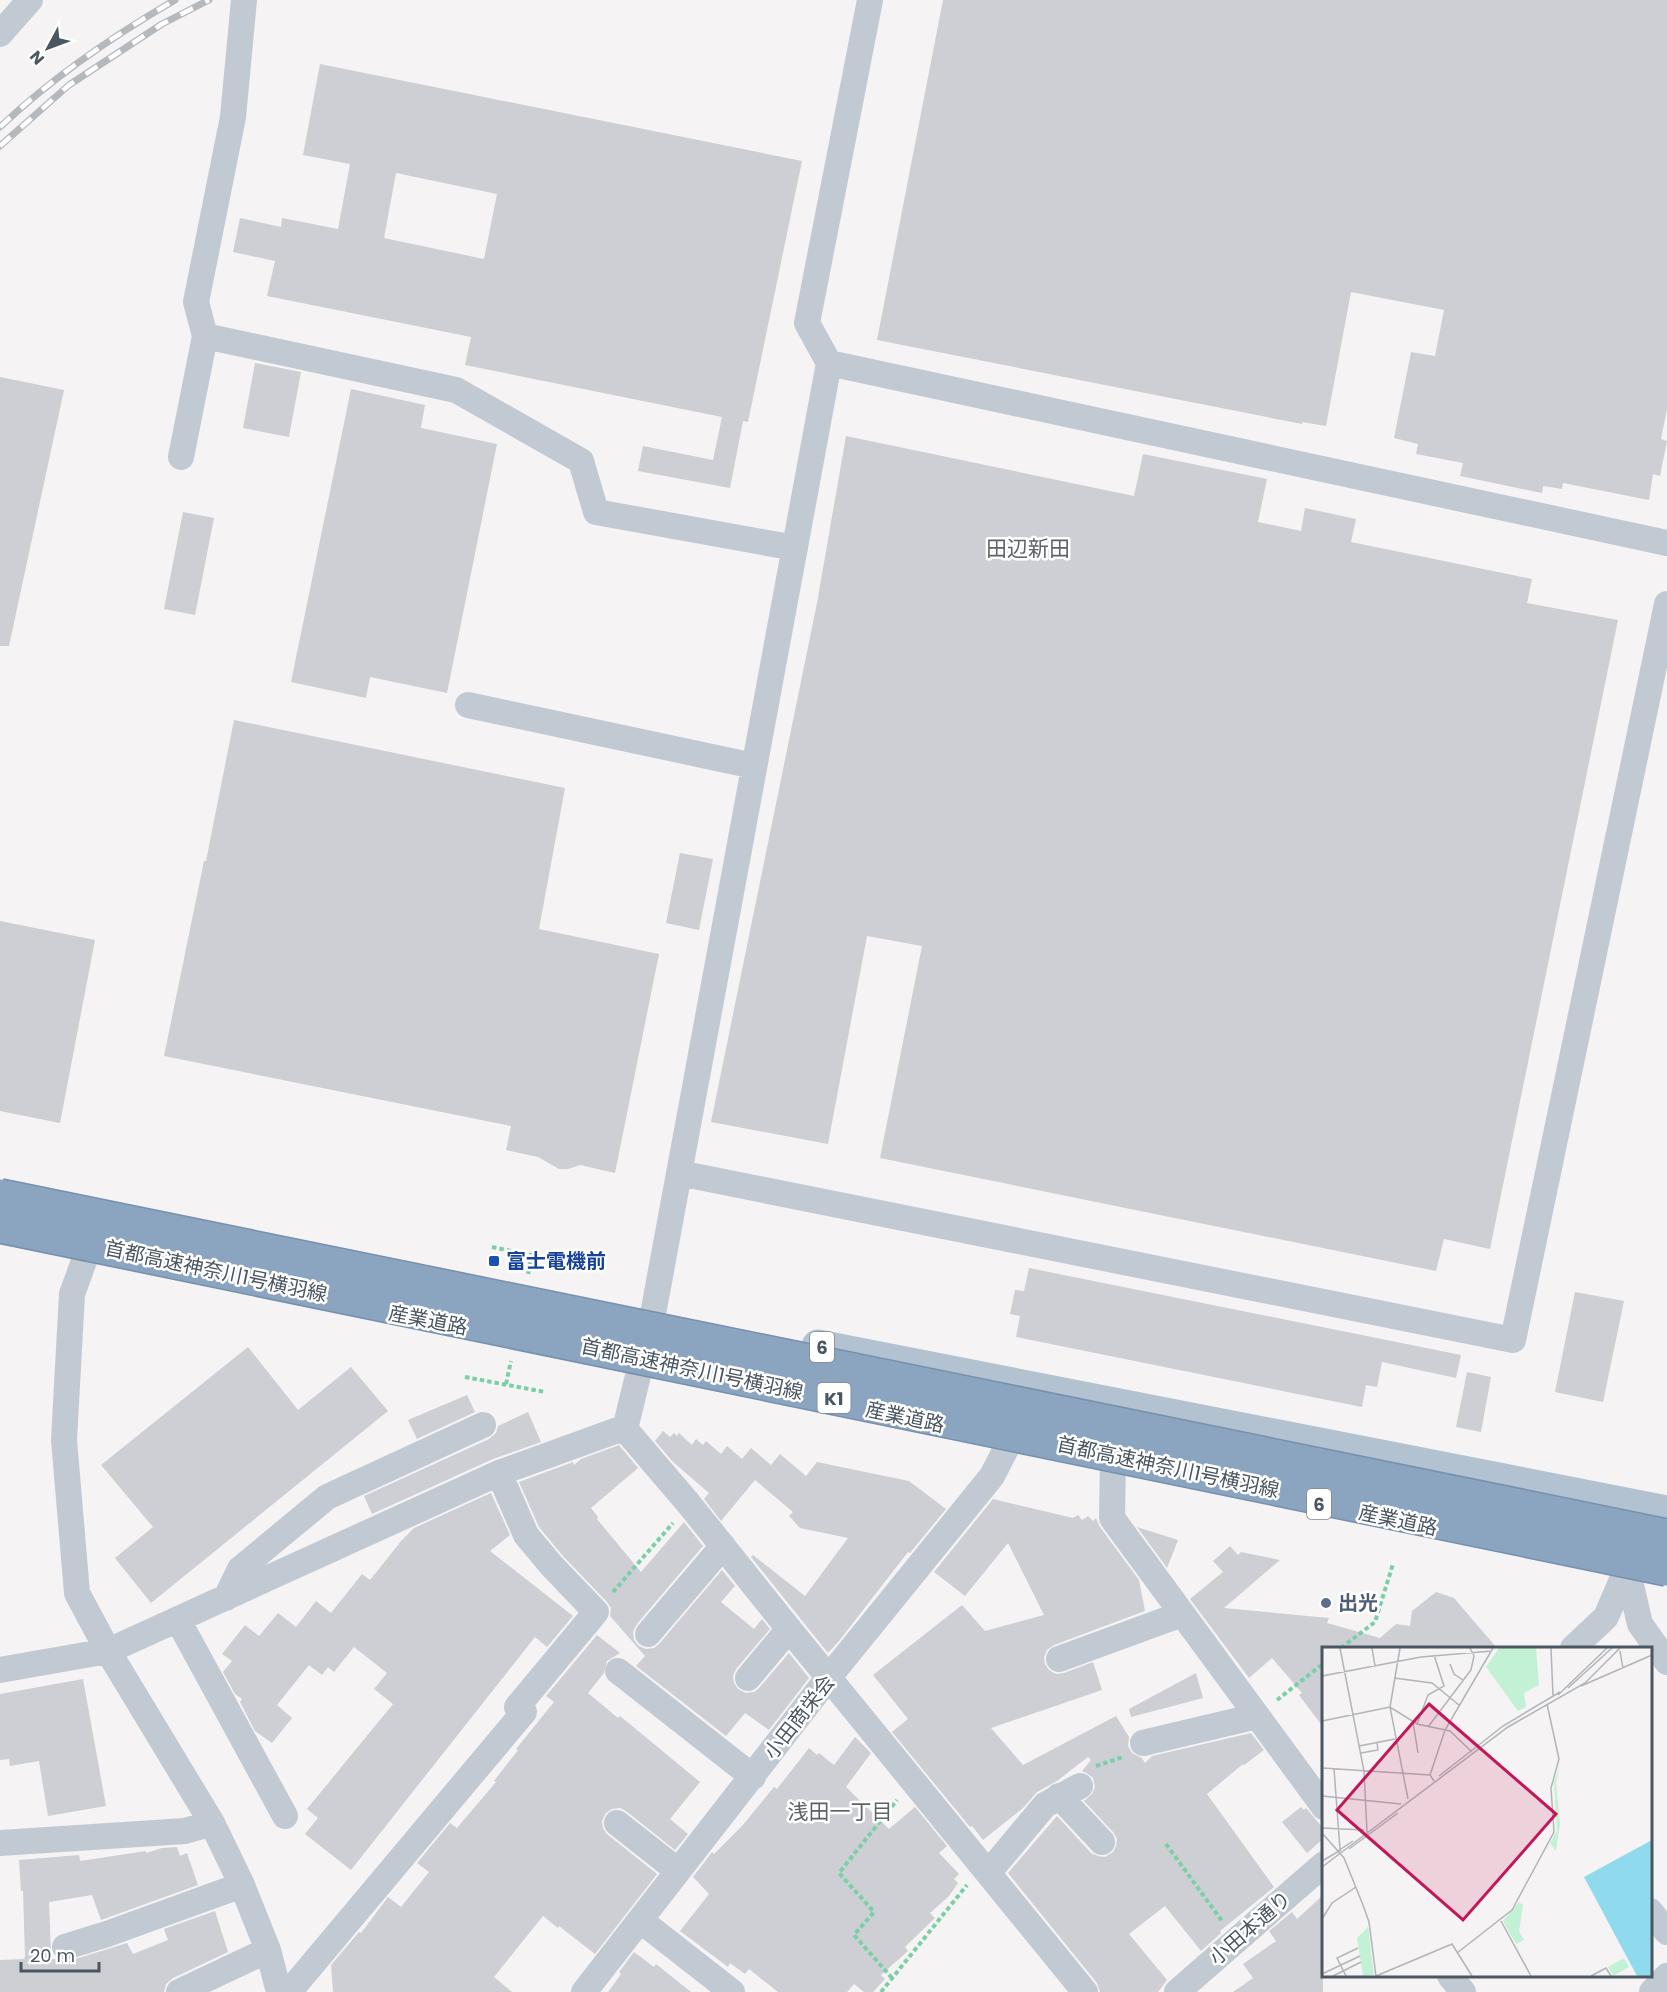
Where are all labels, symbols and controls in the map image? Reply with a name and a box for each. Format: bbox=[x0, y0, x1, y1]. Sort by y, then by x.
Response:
north arrow bbox=[18, 18, 78, 78]
text: N bbox=[24, 45, 50, 70]
district label: 田辺新田 bbox=[986, 534, 1070, 563]
street label: 首都高速神奈川1号横羽線 bbox=[102, 1234, 330, 1308]
place label: 富士電機前 bbox=[506, 1247, 606, 1275]
marker: 富士電機前 bbox=[487, 1254, 501, 1268]
street label: 産業道路 bbox=[386, 1299, 470, 1341]
street label: 首都高速神奈川1号横羽線 bbox=[578, 1332, 806, 1406]
road number: 6 bbox=[810, 1332, 834, 1362]
road number: K1 bbox=[818, 1383, 850, 1413]
street label: 産業道路 bbox=[863, 1395, 947, 1439]
street label: 首都高速神奈川1号横羽線 bbox=[1054, 1430, 1282, 1504]
road number: 6 bbox=[1307, 1489, 1331, 1519]
street label: 産業道路 bbox=[1356, 1498, 1440, 1542]
place label: 出光 bbox=[1338, 1589, 1378, 1617]
marker: 出光 bbox=[1319, 1596, 1333, 1610]
inset map bbox=[1322, 1647, 1652, 1977]
street label: 小田商栄会 bbox=[757, 1669, 841, 1765]
district label: 浅田一丁目 bbox=[788, 1797, 893, 1826]
street label: 小田本通り bbox=[1203, 1885, 1297, 1971]
scale bar bbox=[21, 1935, 99, 1973]
text: 20 m bbox=[30, 1943, 75, 1968]

